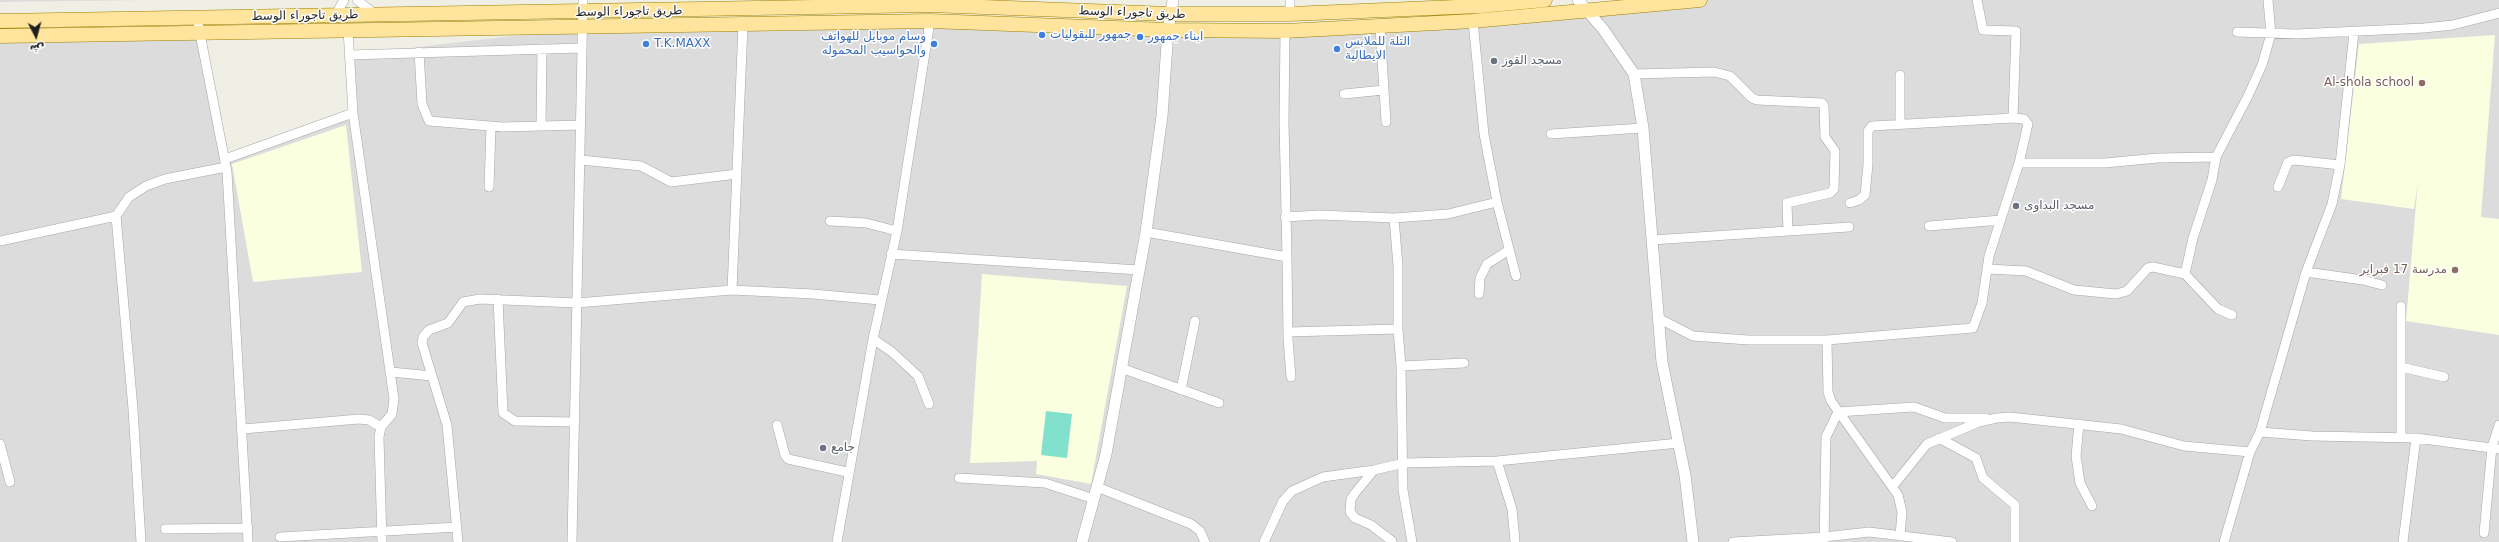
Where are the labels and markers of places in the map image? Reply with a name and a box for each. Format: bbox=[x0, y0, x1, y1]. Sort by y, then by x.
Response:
place label: جمهور للبقوليات bbox=[1050, 28, 1131, 42]
place label: وسام موبايل للهواتف والحواسيب المحموله bbox=[821, 30, 926, 58]
marker: جمهور للبقوليات bbox=[1037, 30, 1047, 40]
place label: ابناء جمهور bbox=[1148, 30, 1203, 44]
marker: ابناء جمهور bbox=[1135, 32, 1145, 42]
place label: التلة للملابس الايطالية bbox=[1345, 35, 1410, 63]
place label: T.K.MAXX bbox=[654, 37, 710, 51]
marker: T.K.MAXX bbox=[641, 39, 651, 49]
marker: وسام موبايل للهواتف والحواسيب المحموله bbox=[929, 39, 939, 49]
marker: التلة للملابس الايطالية bbox=[1332, 44, 1342, 54]
place label: مسجد القوز bbox=[1502, 54, 1562, 68]
marker: مسجد القوز bbox=[1489, 56, 1499, 66]
place label: Al-shola school bbox=[2324, 76, 2414, 90]
marker: Al-shola school bbox=[2417, 78, 2427, 88]
place label: مسجد البداوى bbox=[2024, 199, 2094, 213]
marker: مسجد البداوى bbox=[2011, 201, 2021, 211]
place label: مدرسة 17 فبراير bbox=[2360, 263, 2447, 277]
marker: مدرسة 17 فبراير bbox=[2450, 265, 2460, 275]
place label: جامع bbox=[831, 441, 855, 455]
marker: جامع bbox=[818, 443, 828, 453]

